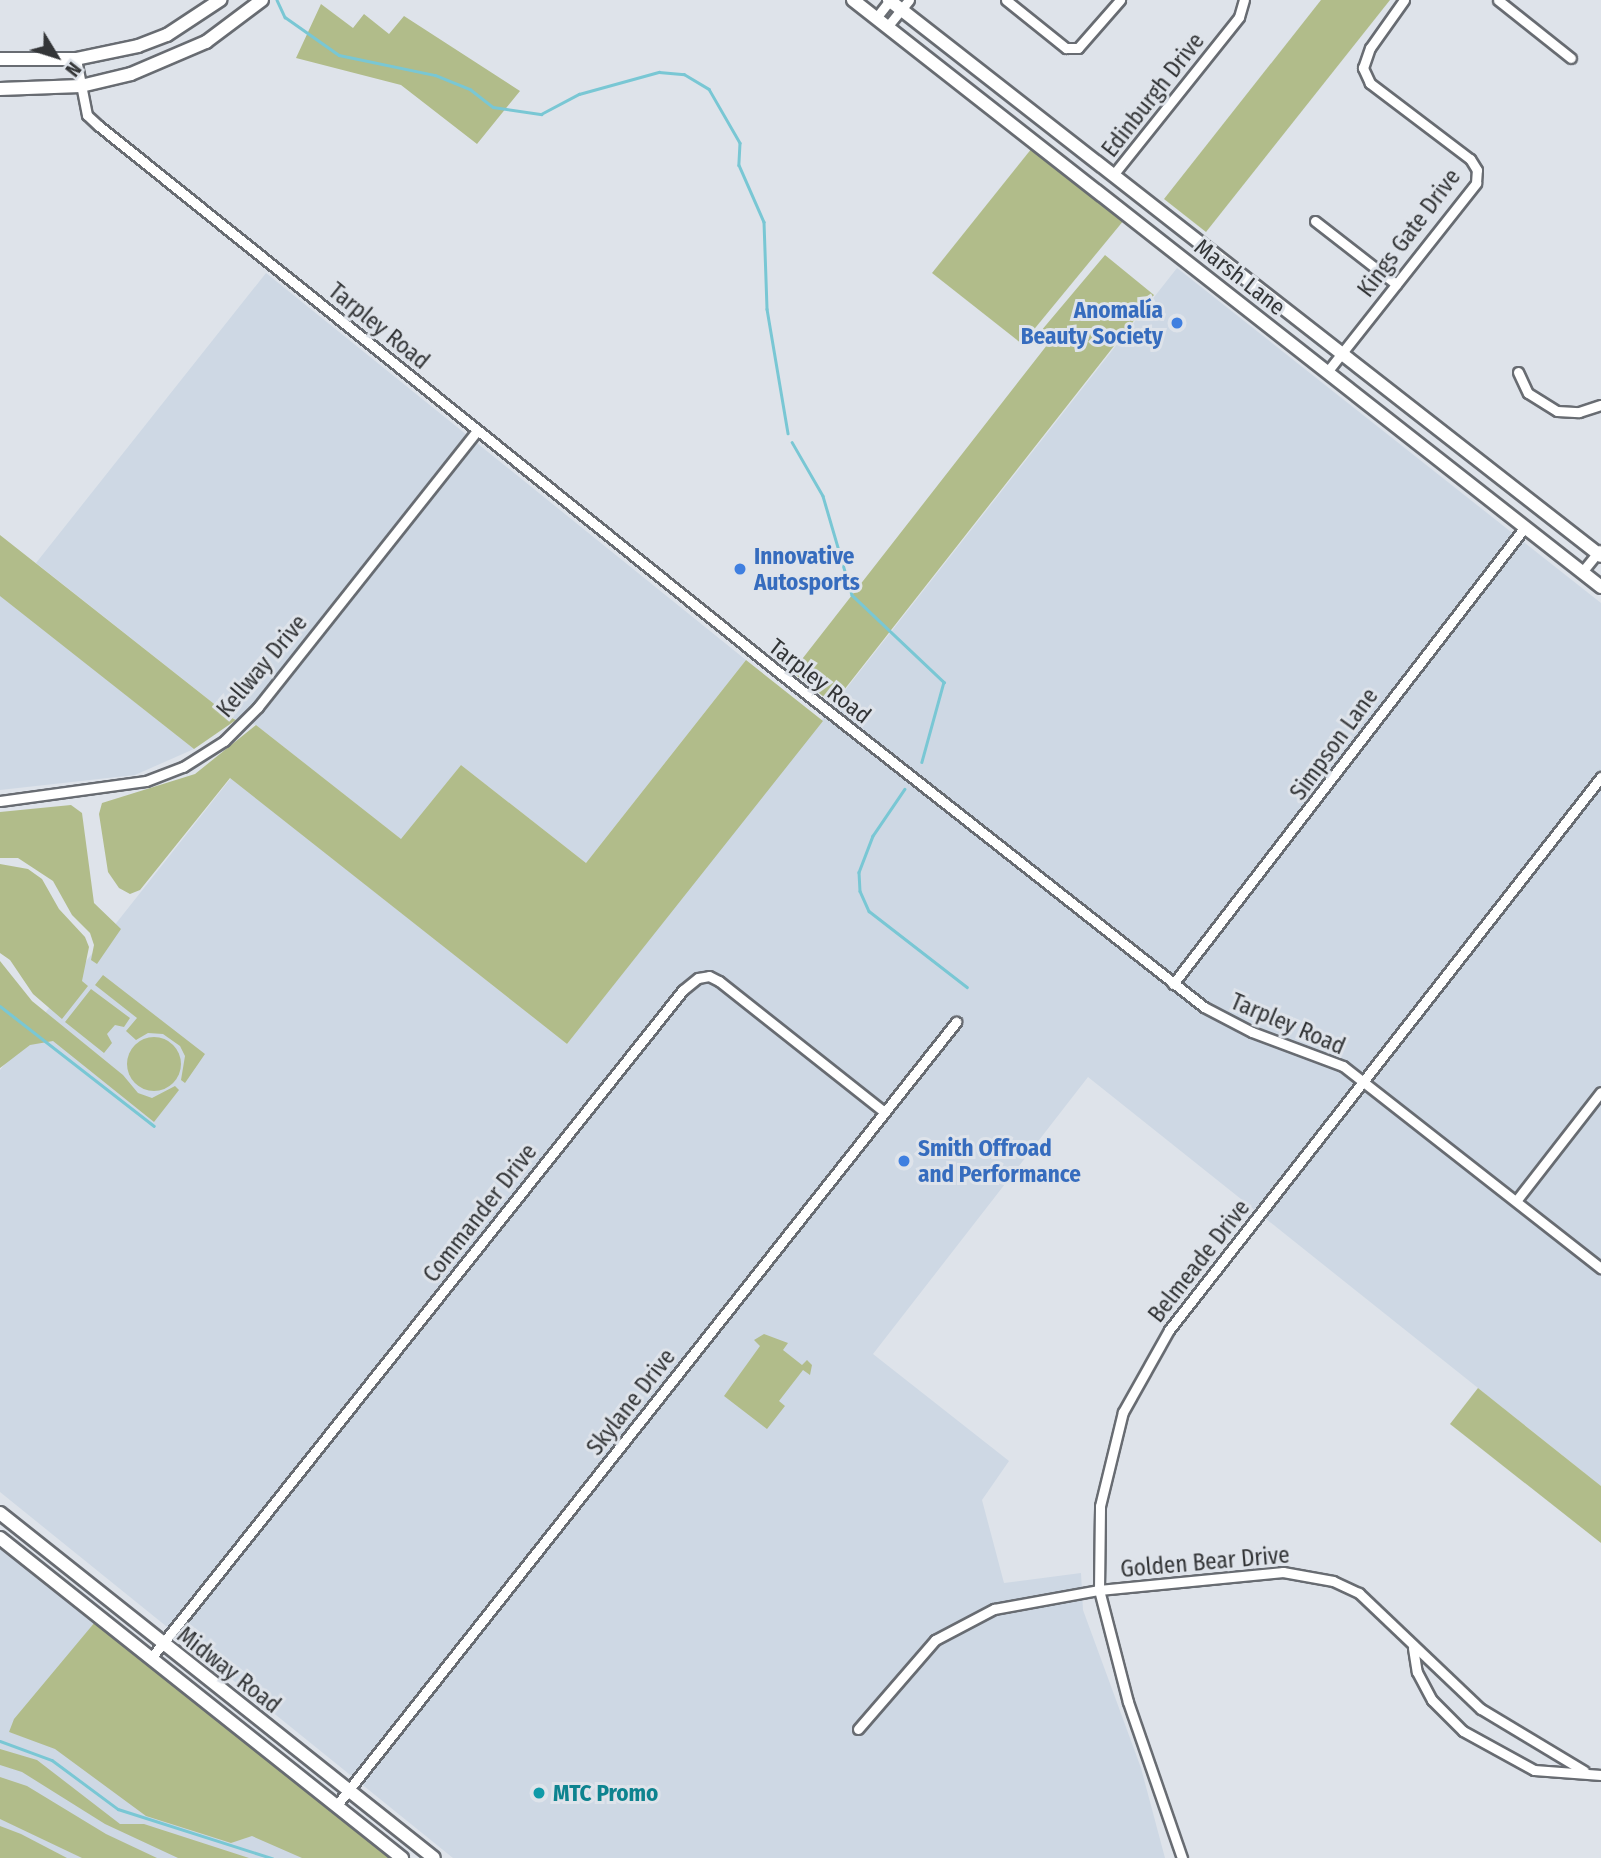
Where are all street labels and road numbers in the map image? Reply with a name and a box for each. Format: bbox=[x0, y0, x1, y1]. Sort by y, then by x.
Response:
street label: Edinburgh Drive bbox=[1096, 28, 1210, 162]
street label: Kings Gate Drive bbox=[1352, 164, 1466, 302]
street label: Marsh Lane bbox=[1189, 233, 1291, 321]
street label: Tarpley Road bbox=[323, 277, 435, 375]
street label: Kellway Drive bbox=[211, 609, 313, 723]
street label: Tarpley Road bbox=[764, 633, 876, 729]
street label: Simpson Lane bbox=[1284, 683, 1384, 805]
street label: Tarpley Road bbox=[1227, 988, 1349, 1060]
street label: Commander Drive bbox=[417, 1138, 543, 1288]
street label: Belmeade Drive bbox=[1143, 1194, 1255, 1328]
street label: Skylane Drive bbox=[581, 1343, 681, 1461]
street label: Golden Bear Drive bbox=[1119, 1541, 1291, 1583]
street label: Midway Road bbox=[172, 1621, 286, 1719]

